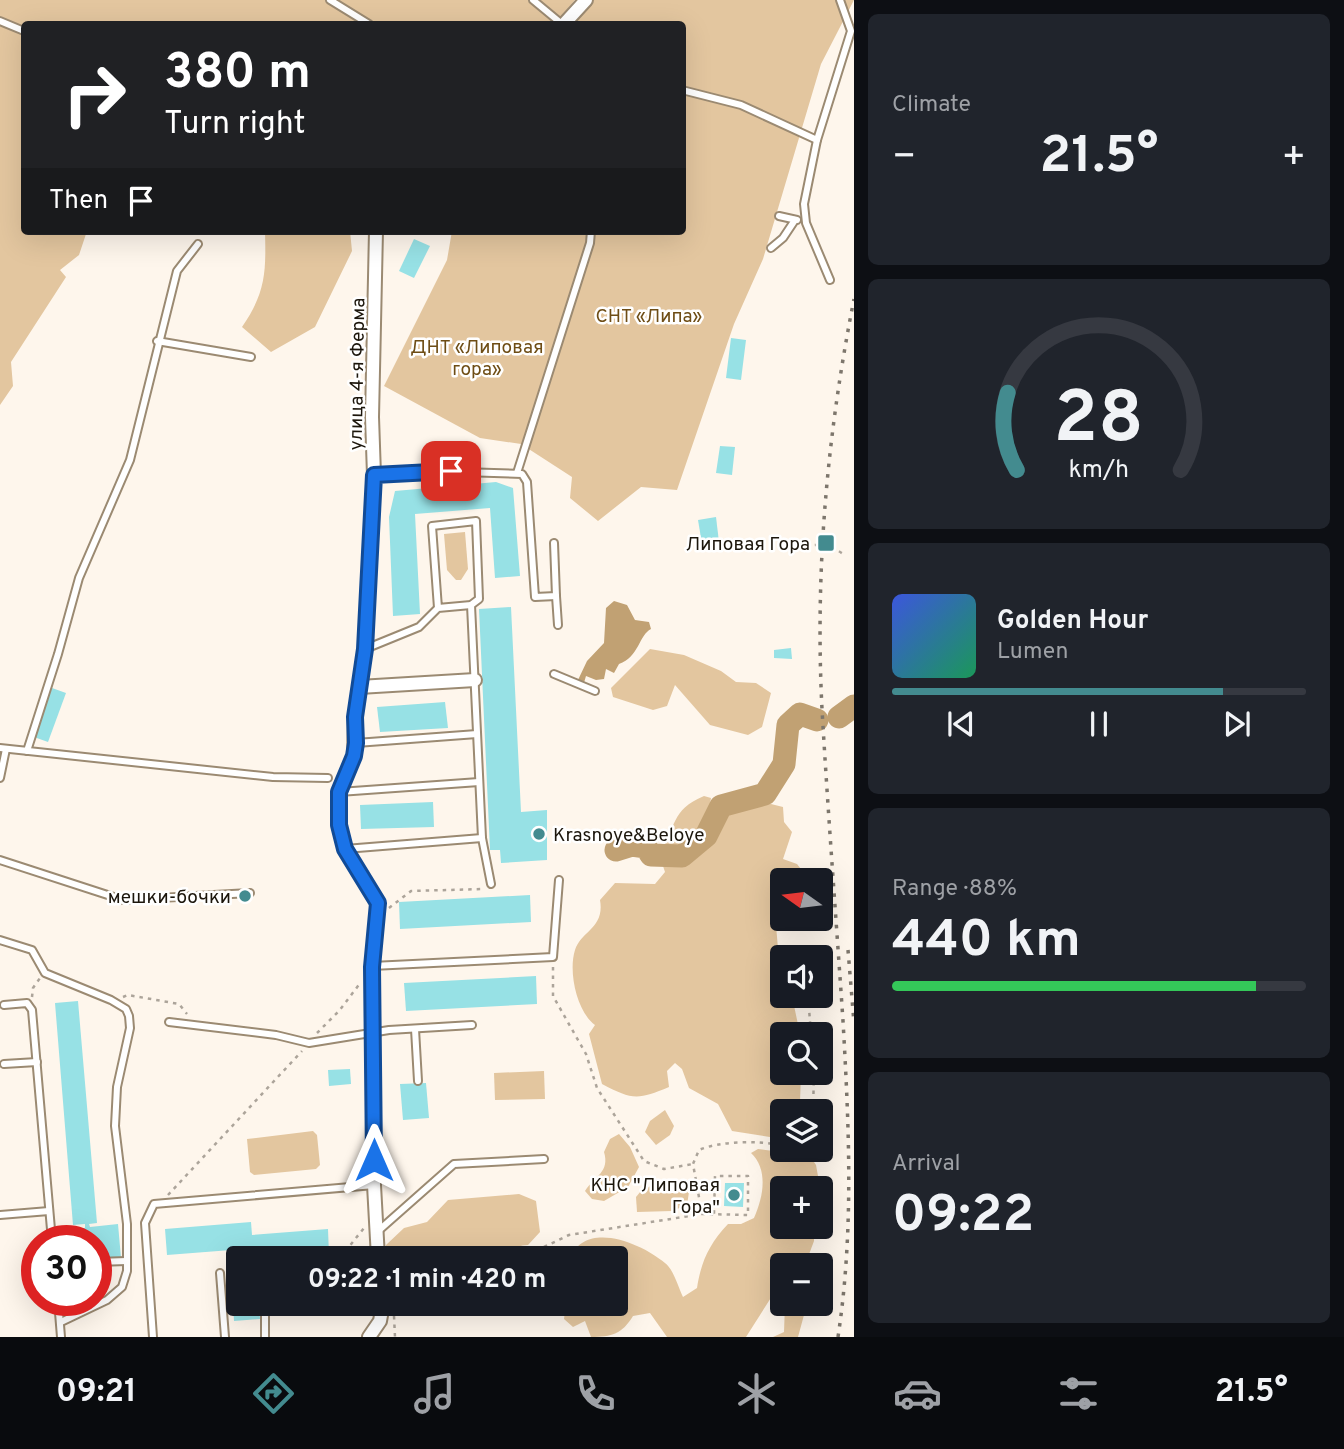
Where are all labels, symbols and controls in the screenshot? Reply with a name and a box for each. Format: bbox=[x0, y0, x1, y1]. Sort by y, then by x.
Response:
text: 380 m bbox=[164, 44, 311, 106]
icon: right bbox=[49, 49, 140, 140]
text: Climate bbox=[892, 91, 971, 120]
text: Turn right bbox=[164, 105, 306, 145]
text: 21.5° bbox=[1040, 125, 1158, 191]
text: − bbox=[892, 134, 917, 183]
text: + bbox=[1281, 134, 1306, 183]
icon: arrive bbox=[122, 182, 160, 220]
text: Then bbox=[49, 185, 108, 218]
street label: улица 4-я Ферма bbox=[345, 298, 371, 451]
park label: СНТ «Липа» bbox=[596, 305, 703, 329]
park label: ДНТ «Липовая гора» bbox=[410, 336, 544, 382]
text: 28 bbox=[1054, 376, 1144, 468]
pin bbox=[421, 441, 481, 501]
icon: arrive bbox=[432, 452, 470, 490]
text: km/h bbox=[1069, 455, 1129, 487]
place label: Липовая Гора bbox=[686, 533, 810, 557]
marker: Липовая Гора bbox=[816, 533, 836, 553]
text: Golden Hour bbox=[997, 605, 1148, 638]
text: Lumen bbox=[997, 638, 1068, 667]
icon: previous bbox=[942, 705, 980, 743]
icon: pause bbox=[1080, 705, 1118, 743]
icon: next bbox=[1218, 705, 1256, 743]
place label: Krasnoye&Beloye bbox=[553, 824, 705, 848]
marker: Krasnoye&Beloye bbox=[531, 826, 547, 842]
north arrow bbox=[770, 868, 833, 931]
map controls bbox=[770, 868, 833, 1316]
text: Range · 88% bbox=[892, 875, 1017, 904]
place label: мешки-бочки bbox=[108, 886, 231, 910]
marker: мешки-бочки bbox=[237, 888, 253, 904]
text: 440 km bbox=[892, 909, 1081, 975]
button: sound bbox=[770, 945, 833, 1008]
button: search bbox=[770, 1022, 833, 1085]
button: layers bbox=[770, 1099, 833, 1162]
position arrow bbox=[337, 1123, 411, 1197]
text: Arrival bbox=[892, 1150, 961, 1179]
place label: КНС "Липовая Гора" bbox=[591, 1174, 720, 1220]
button: + bbox=[770, 1176, 833, 1239]
text: 09:22 bbox=[892, 1184, 1034, 1250]
marker: КНС "Липовая Гора" bbox=[726, 1187, 742, 1203]
speed limit sign: 30 bbox=[21, 1225, 112, 1316]
button: − bbox=[770, 1253, 833, 1316]
text: 09:22 · 1 min · 420 m bbox=[308, 1264, 546, 1297]
icon: directions bbox=[249, 1369, 298, 1418]
icon: music bbox=[410, 1369, 459, 1418]
icon: phone bbox=[571, 1369, 620, 1418]
icon: climate bbox=[732, 1369, 781, 1418]
icon: car bbox=[893, 1369, 942, 1418]
icon: filters bbox=[1054, 1369, 1103, 1418]
text: 09:21 bbox=[56, 1373, 137, 1413]
text: 21.5° bbox=[1215, 1373, 1288, 1413]

